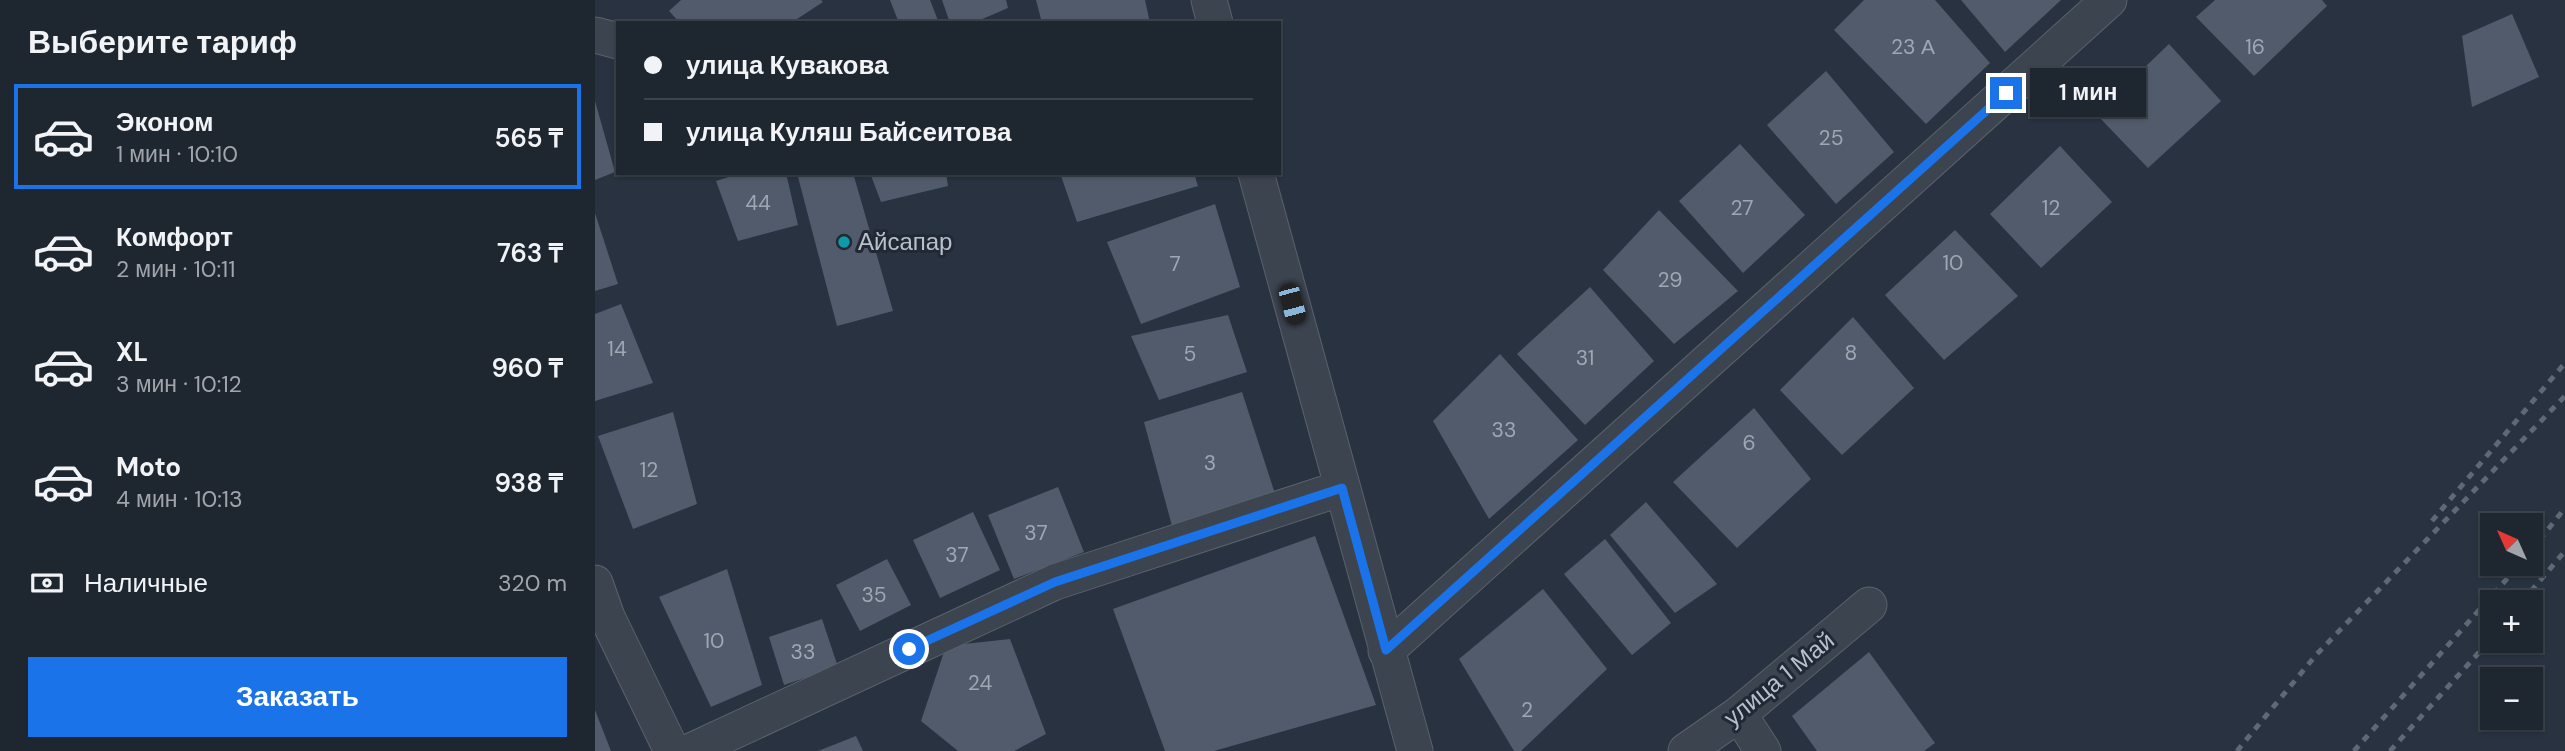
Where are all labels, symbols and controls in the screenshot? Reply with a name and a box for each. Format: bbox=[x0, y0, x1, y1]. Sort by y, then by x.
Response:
text: Выберите тариф bbox=[28, 21, 297, 63]
house number: 23 А bbox=[1891, 33, 1935, 61]
house number: 16 bbox=[2245, 33, 2265, 61]
text: улица Кувакова bbox=[686, 48, 889, 82]
callout: 1 мин bbox=[2031, 68, 2146, 118]
route end bbox=[1990, 77, 2022, 109]
text: 1 мин bbox=[2059, 77, 2117, 107]
icon: car bbox=[32, 105, 95, 168]
text: Эконом bbox=[116, 105, 214, 139]
text: улица Куляш Байсеитова bbox=[686, 115, 1011, 149]
text: 565 ₸ bbox=[494, 121, 563, 155]
house number: 25 bbox=[1819, 124, 1843, 152]
text: 1 мин · 10:10 bbox=[116, 139, 238, 169]
house number: 44 bbox=[745, 189, 771, 217]
house number: 27 bbox=[1731, 194, 1753, 222]
house number: 12 bbox=[2042, 194, 2060, 222]
icon: car bbox=[32, 220, 95, 283]
text: Комфорт bbox=[116, 220, 233, 254]
place label: Айсапар bbox=[858, 226, 952, 257]
marker: Айсапар bbox=[836, 234, 852, 250]
text: 763 ₸ bbox=[497, 236, 563, 270]
house number: 10 bbox=[1943, 249, 1963, 277]
house number: 7 bbox=[1169, 250, 1181, 278]
text: 2 мин · 10:11 bbox=[116, 254, 235, 284]
house number: 29 bbox=[1657, 266, 1683, 294]
car bbox=[1277, 281, 1308, 327]
icon: car bbox=[32, 335, 95, 398]
text: XL bbox=[116, 335, 148, 369]
house number: 14 bbox=[607, 335, 627, 363]
house number: 8 bbox=[1845, 339, 1857, 367]
house number: 5 bbox=[1184, 340, 1196, 368]
house number: 31 bbox=[1576, 344, 1594, 372]
text: 960 ₸ bbox=[491, 351, 563, 385]
text: 3 мин · 10:12 bbox=[116, 369, 242, 399]
house number: 33 bbox=[1492, 416, 1516, 444]
house number: 6 bbox=[1742, 429, 1756, 457]
house number: 3 bbox=[1204, 449, 1216, 477]
icon: car bbox=[32, 450, 95, 513]
text: Moto bbox=[116, 450, 181, 484]
house number: 12 bbox=[640, 456, 658, 484]
text: 938 ₸ bbox=[494, 466, 563, 500]
text: 4 мин · 10:13 bbox=[116, 484, 243, 514]
north arrow bbox=[2480, 513, 2543, 576]
map controls bbox=[2480, 513, 2543, 730]
house number: 37 bbox=[1024, 519, 1048, 547]
house number: 37 bbox=[945, 541, 969, 569]
icon: cash bbox=[28, 564, 66, 602]
text: Наличные bbox=[84, 566, 208, 600]
text: 320 m bbox=[498, 568, 567, 598]
house number: 35 bbox=[861, 581, 887, 609]
button: + bbox=[2480, 590, 2543, 653]
street label: улица 1 Май bbox=[1717, 625, 1840, 733]
house number: 10 bbox=[704, 627, 724, 655]
route start bbox=[893, 633, 925, 665]
house number: 33 bbox=[791, 638, 815, 666]
button: Заказать bbox=[28, 657, 567, 737]
button: − bbox=[2480, 667, 2543, 730]
house number: 24 bbox=[968, 669, 992, 697]
house number: 2 bbox=[1521, 696, 1533, 724]

